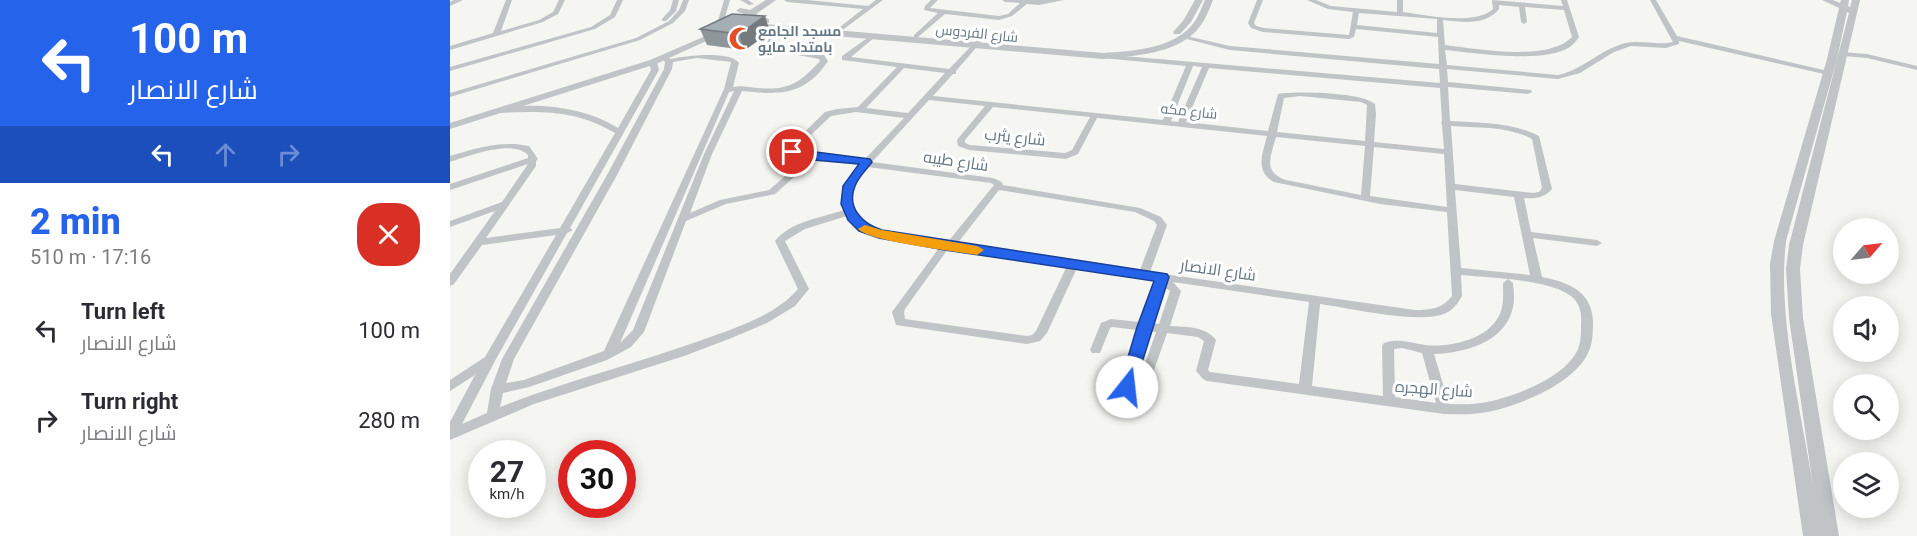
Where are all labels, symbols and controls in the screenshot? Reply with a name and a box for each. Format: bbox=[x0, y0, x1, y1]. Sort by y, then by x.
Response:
text: 100 m bbox=[129, 14, 248, 63]
street label: شارع الفردوس bbox=[935, 21, 1019, 46]
place label: مسجد الجامع بامتداد مايو bbox=[758, 23, 841, 56]
icon: left bbox=[30, 24, 108, 102]
mosque icon: مسجد الجامع بامتداد مايو bbox=[727, 26, 753, 52]
text: شارع الانصار bbox=[129, 74, 258, 106]
street label: شارع مكه bbox=[1160, 100, 1218, 123]
street label: شارع يثرب bbox=[983, 124, 1047, 152]
pin bbox=[766, 126, 817, 177]
icon: arrive bbox=[775, 135, 808, 168]
icon: left bbox=[146, 138, 179, 171]
icon: ahead bbox=[209, 138, 242, 171]
icon: right bbox=[272, 138, 305, 171]
street label: شارع طيبه bbox=[922, 147, 990, 177]
text: 2 min bbox=[30, 201, 121, 243]
button: close bbox=[357, 203, 420, 266]
north arrow bbox=[1833, 218, 1899, 284]
map controls bbox=[1833, 218, 1899, 518]
text: 510 m · 17:16 bbox=[30, 245, 151, 269]
street label: شارع الانصار bbox=[1178, 255, 1257, 287]
button: sound bbox=[1833, 296, 1899, 362]
text: Turn left bbox=[81, 299, 165, 324]
icon: left bbox=[30, 314, 63, 347]
text: 100 m bbox=[358, 318, 420, 343]
text: شارع الانصار bbox=[81, 331, 177, 355]
position arrow bbox=[1095, 355, 1159, 419]
button: search bbox=[1833, 374, 1899, 440]
street label: شارع الهجره bbox=[1394, 377, 1474, 403]
text: Turn right bbox=[81, 389, 178, 414]
icon: right bbox=[30, 404, 63, 437]
text: 280 m bbox=[358, 408, 420, 433]
text: شارع الانصار bbox=[81, 421, 177, 445]
speed limit sign: 30 bbox=[558, 440, 636, 518]
button: layers bbox=[1833, 452, 1899, 518]
text: 27 bbox=[490, 454, 524, 489]
text: km/h bbox=[489, 485, 525, 503]

